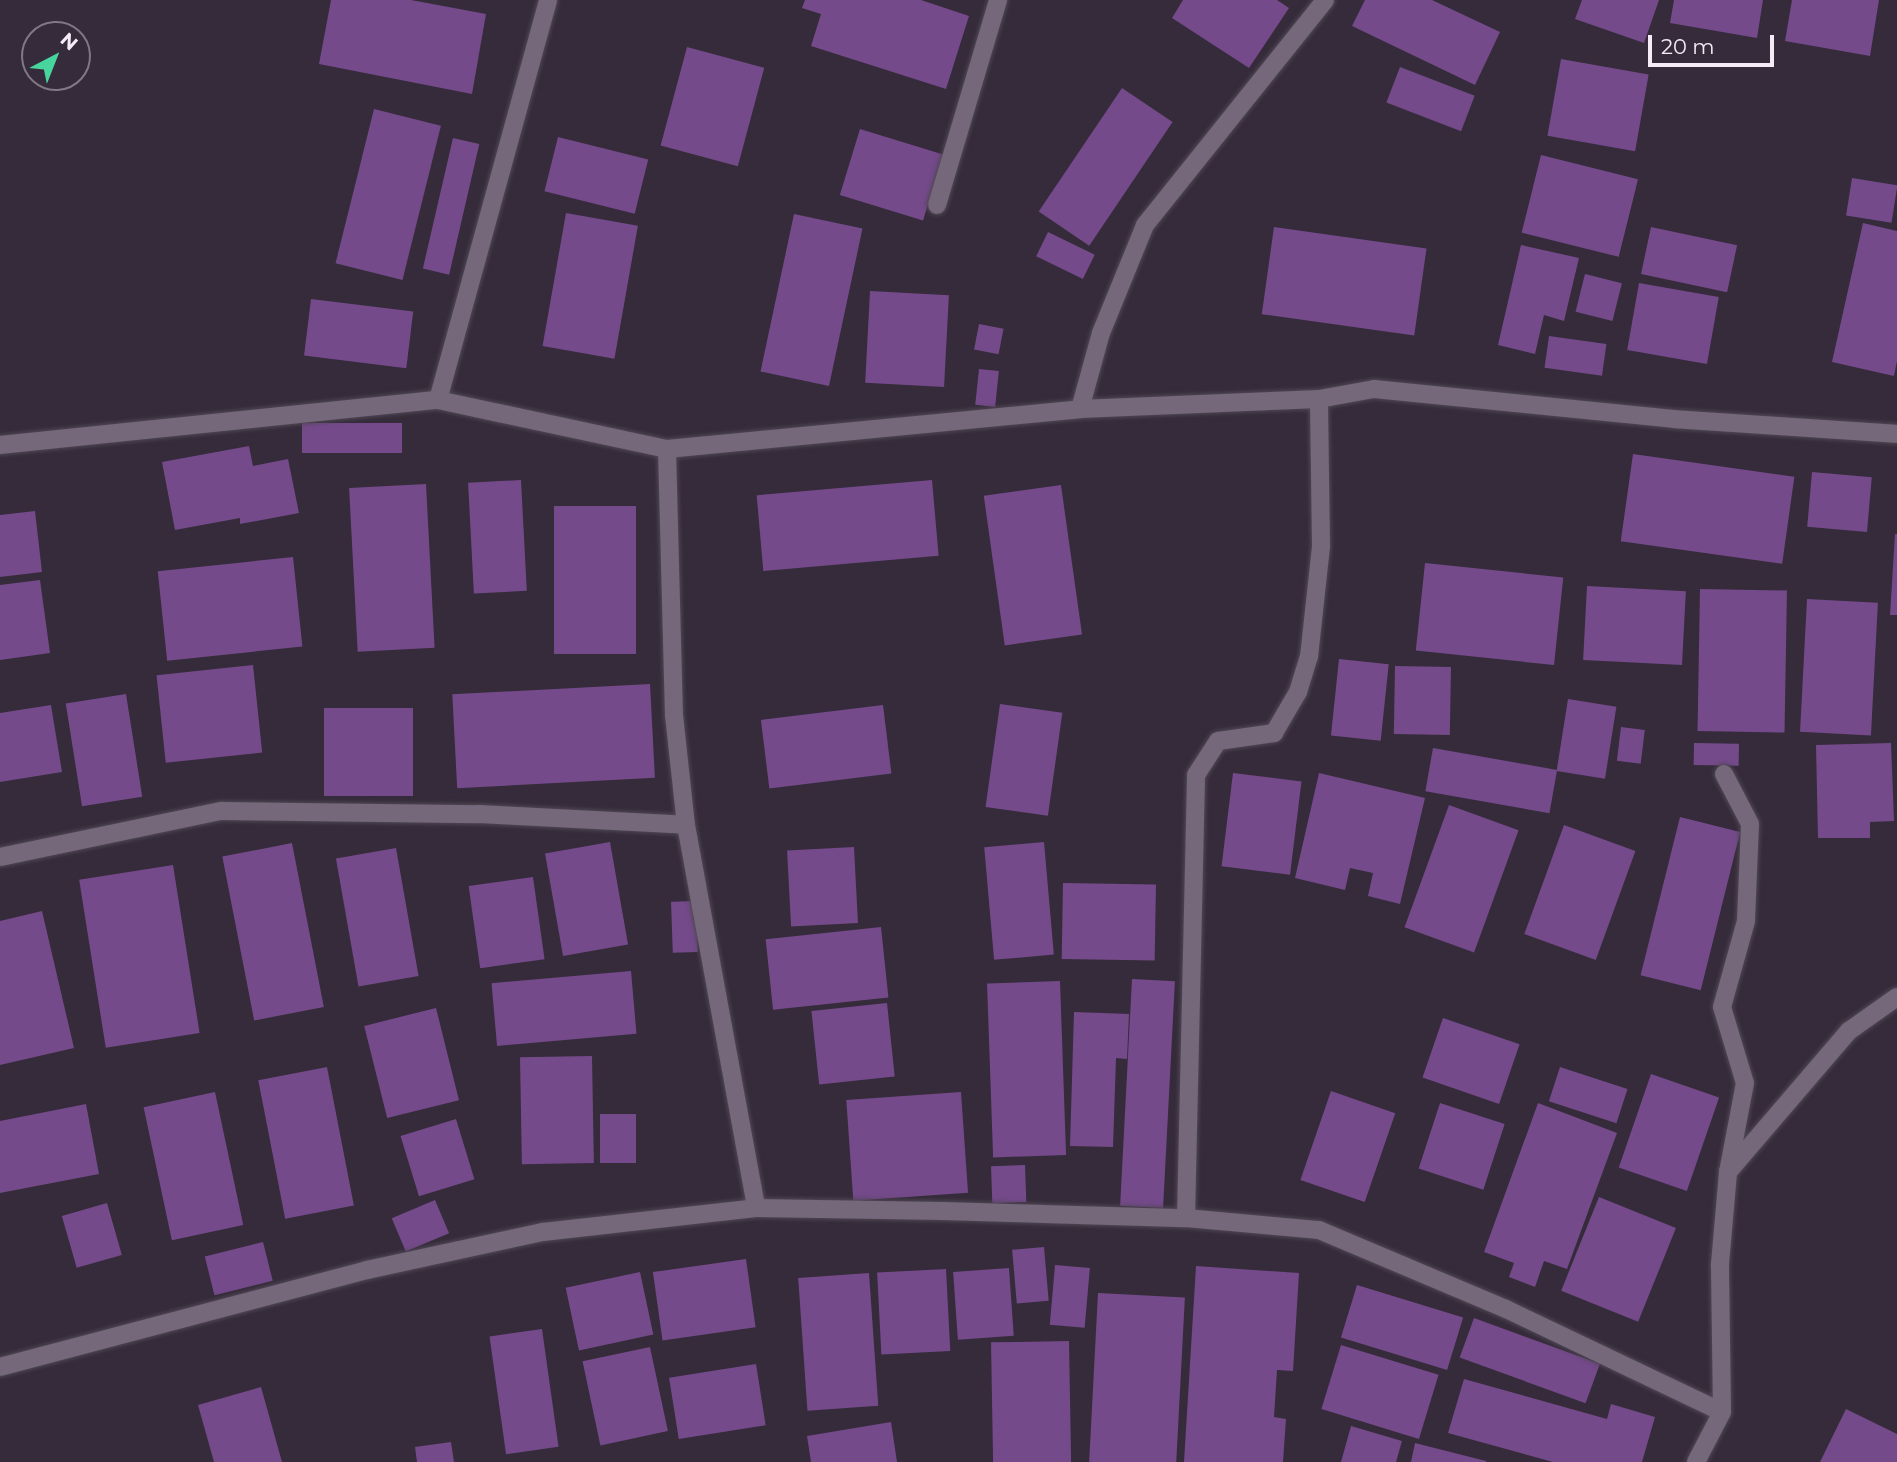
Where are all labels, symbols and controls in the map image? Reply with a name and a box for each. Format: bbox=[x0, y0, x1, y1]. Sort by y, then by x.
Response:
north arrow bbox=[21, 21, 91, 91]
scale bar bbox=[1652, 21, 1778, 65]
text: N bbox=[56, 28, 82, 55]
text: 20 m bbox=[1661, 34, 1715, 59]

